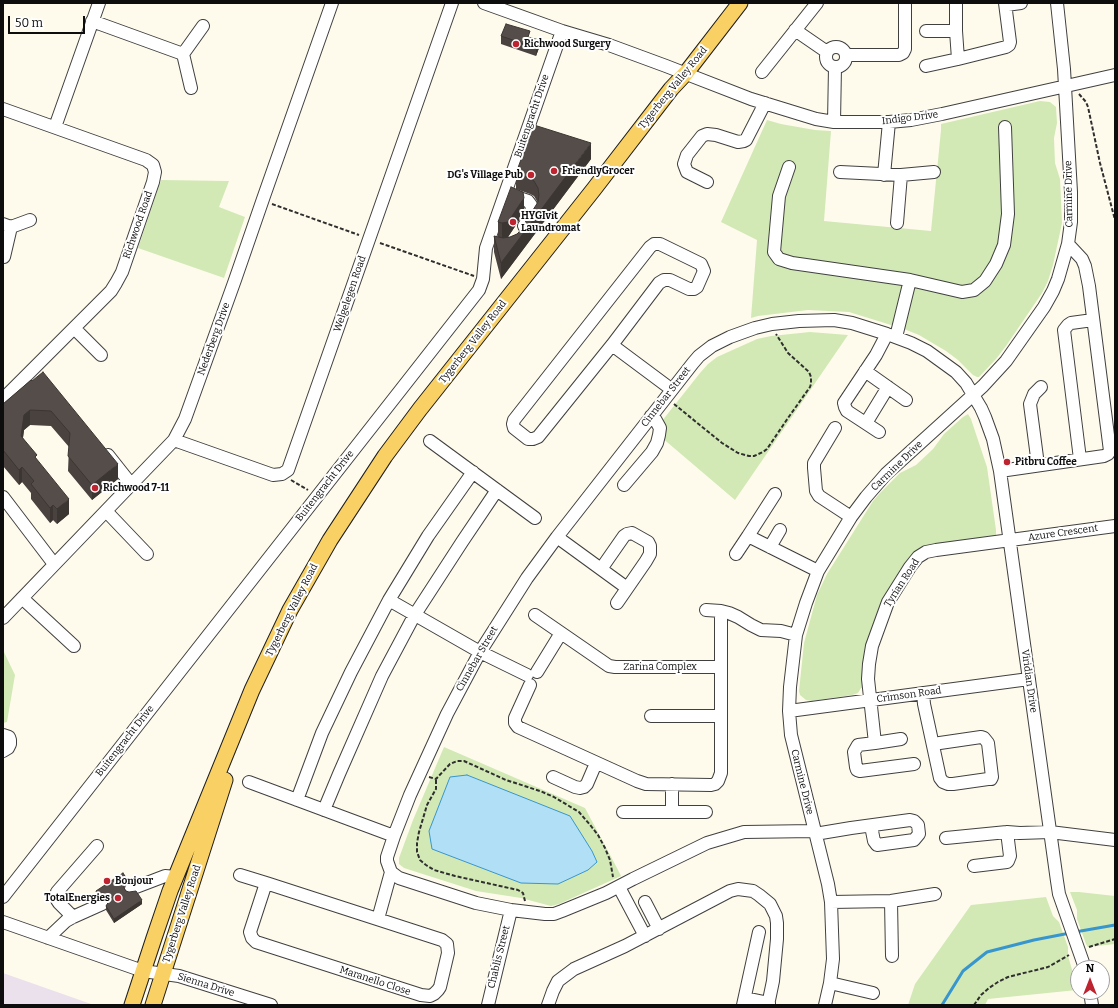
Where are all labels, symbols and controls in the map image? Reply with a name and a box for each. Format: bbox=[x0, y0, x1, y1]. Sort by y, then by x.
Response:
scale bar bbox=[10, 8, 87, 34]
text: 50 m bbox=[15, 16, 43, 30]
place label: Richwood Surgery bbox=[524, 38, 611, 50]
marker: Richwood Surgery bbox=[511, 39, 521, 49]
street label: Tygerberg Valley Road bbox=[636, 44, 710, 132]
street label: Buitengracht Drive bbox=[512, 73, 552, 159]
street label: Indigo Drive bbox=[881, 109, 939, 127]
street label: Carmine Drive bbox=[1062, 160, 1076, 228]
place label: FriendlyGrocer bbox=[562, 165, 634, 177]
marker: FriendlyGrocer bbox=[549, 166, 559, 176]
place label: DG's Village Pub bbox=[447, 169, 523, 181]
marker: DG's Village Pub bbox=[526, 170, 536, 180]
street label: Richwood Road bbox=[121, 189, 155, 261]
place label: HYGIvit Laundromat bbox=[521, 210, 580, 234]
marker: HYGIvit Laundromat bbox=[508, 217, 518, 227]
street label: Welgelegen Road bbox=[331, 254, 369, 334]
street label: Tygerberg Valley Road bbox=[437, 298, 509, 386]
street label: Nederberg Drive bbox=[195, 301, 233, 377]
street label: Cinnebar Street bbox=[639, 364, 693, 430]
street label: Carmine Drive bbox=[869, 438, 925, 494]
street label: Buitengracht Drive bbox=[293, 448, 357, 524]
place label: Pitbru Coffee bbox=[1015, 456, 1077, 468]
marker: Pitbru Coffee bbox=[1002, 457, 1012, 467]
place label: Richwood 7-11 bbox=[103, 482, 169, 494]
marker: Richwood 7-11 bbox=[90, 483, 100, 493]
street label: Azure Crescent bbox=[1027, 522, 1099, 544]
street label: Tyrian Road bbox=[882, 556, 922, 610]
street label: Tygerberg Valley Road bbox=[263, 562, 321, 658]
street label: Cinnebar Street bbox=[454, 624, 500, 694]
street label: Viridian Drive bbox=[1019, 649, 1039, 713]
street label: Zarina Complex bbox=[623, 661, 697, 673]
street label: Crimson Road bbox=[876, 685, 942, 705]
street label: Buitengracht Drive bbox=[93, 703, 157, 779]
street label: Carmine Drive bbox=[788, 748, 816, 816]
street label: Tygerberg Valley Road bbox=[160, 863, 204, 965]
place label: Bonjour bbox=[115, 875, 153, 887]
marker: Bonjour bbox=[102, 876, 112, 886]
place label: TotalEnergies bbox=[44, 892, 110, 904]
marker: TotalEnergies bbox=[113, 893, 123, 903]
street label: Chablis Street bbox=[485, 924, 513, 990]
north arrow bbox=[1070, 960, 1110, 1000]
text: N bbox=[1086, 962, 1094, 975]
street label: Maranello Close bbox=[338, 964, 412, 998]
street label: Sienna Drive bbox=[176, 971, 236, 999]

